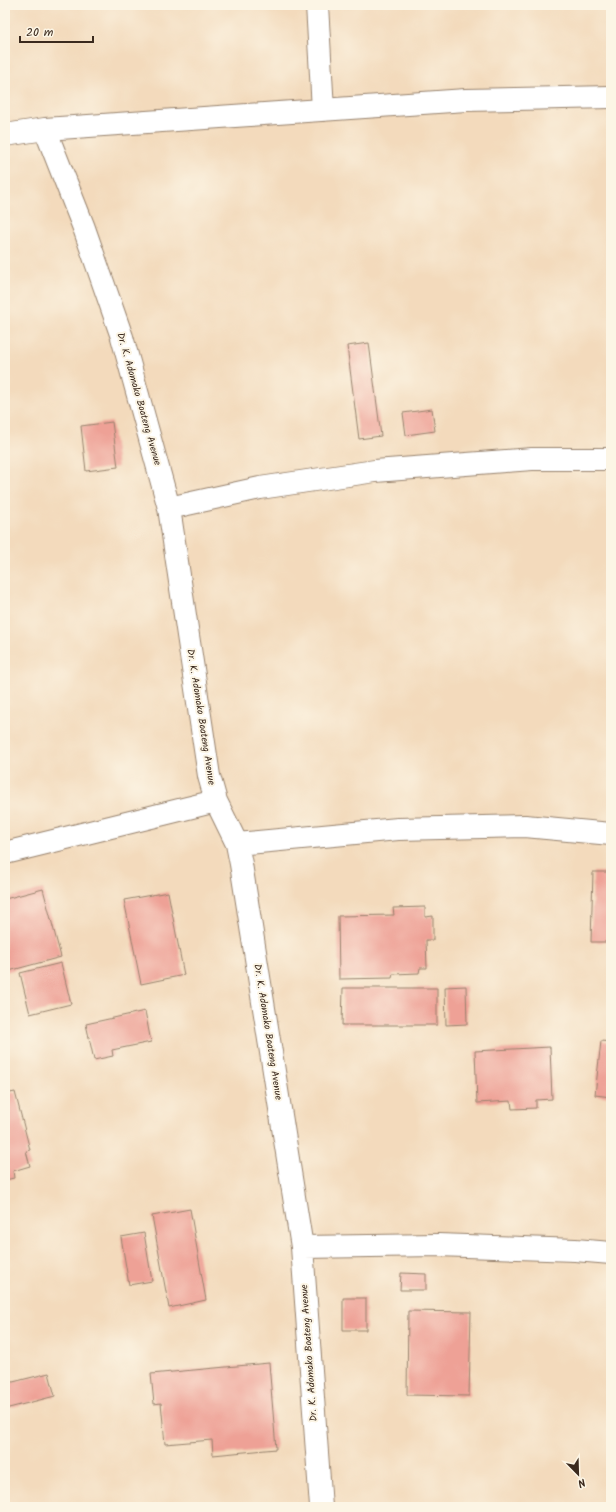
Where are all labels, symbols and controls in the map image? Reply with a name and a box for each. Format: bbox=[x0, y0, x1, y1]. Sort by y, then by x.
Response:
scale bar bbox=[20, 18, 93, 44]
text: 20 m bbox=[26, 23, 54, 42]
street label: Dr. K. Adomako Boateng Avenue bbox=[112, 331, 166, 468]
street label: Dr. K. Adomako Boateng Avenue bbox=[182, 648, 220, 787]
street label: Dr. K. Adomako Boateng Avenue bbox=[249, 963, 287, 1102]
street label: Dr. K. Adomako Boateng Avenue bbox=[296, 1283, 322, 1422]
north arrow bbox=[558, 1454, 598, 1494]
text: N bbox=[575, 1473, 588, 1492]

